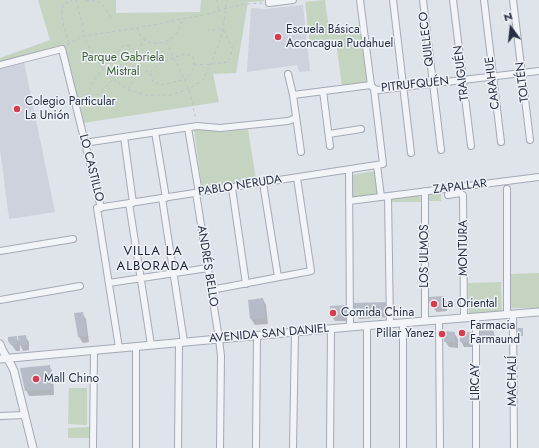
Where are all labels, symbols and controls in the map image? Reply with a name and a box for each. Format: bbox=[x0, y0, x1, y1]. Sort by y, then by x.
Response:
north arrow bbox=[491, 8, 531, 48]
text: N bbox=[502, 8, 514, 25]
street label: QUILLECO bbox=[417, 11, 437, 67]
place label: Escuela Básica Aconcagua Pudahuel bbox=[286, 23, 393, 51]
marker: Escuela Básica Aconcagua Pudahuel bbox=[273, 32, 283, 42]
street label: TRAIGUÉN bbox=[451, 44, 473, 102]
park label: Parque Gabriela Mistral bbox=[82, 51, 164, 79]
street label: CARAHUE bbox=[483, 56, 503, 110]
street label: TOLTÉN bbox=[513, 61, 533, 103]
street label: PITRUFQUÉN bbox=[380, 74, 450, 96]
place label: Colegio Particular La Unión bbox=[25, 95, 116, 123]
marker: Colegio Particular La Unión bbox=[12, 104, 22, 114]
street label: LO CASTILLO bbox=[76, 133, 106, 203]
street label: PABLO NERUDA bbox=[197, 172, 283, 200]
street label: ZAPALLAR bbox=[432, 177, 488, 197]
street label: MONTURA bbox=[457, 220, 471, 276]
street label: ANDRÉS BELLO bbox=[193, 224, 221, 308]
street label: LOS ULMOS bbox=[418, 224, 432, 288]
district label: VILLA LA ALBORADA bbox=[117, 244, 189, 275]
place label: La Oriental bbox=[442, 297, 497, 311]
marker: La Oriental bbox=[429, 299, 439, 309]
place label: Comida China bbox=[341, 306, 414, 320]
marker: Comida China bbox=[328, 308, 338, 318]
place label: Farmacia Farmaund bbox=[470, 319, 520, 347]
street label: AVENIDA SAN DANIEL bbox=[209, 322, 329, 346]
place label: Pillar Yanez bbox=[376, 327, 434, 341]
marker: Farmacia Farmaund bbox=[457, 328, 467, 338]
marker: Pillar Yanez bbox=[437, 329, 447, 339]
street label: MACHALÍ bbox=[506, 356, 520, 406]
street label: LIRCAY bbox=[469, 364, 483, 400]
place label: Mall Chino bbox=[44, 372, 99, 386]
marker: Mall Chino bbox=[31, 374, 41, 384]

